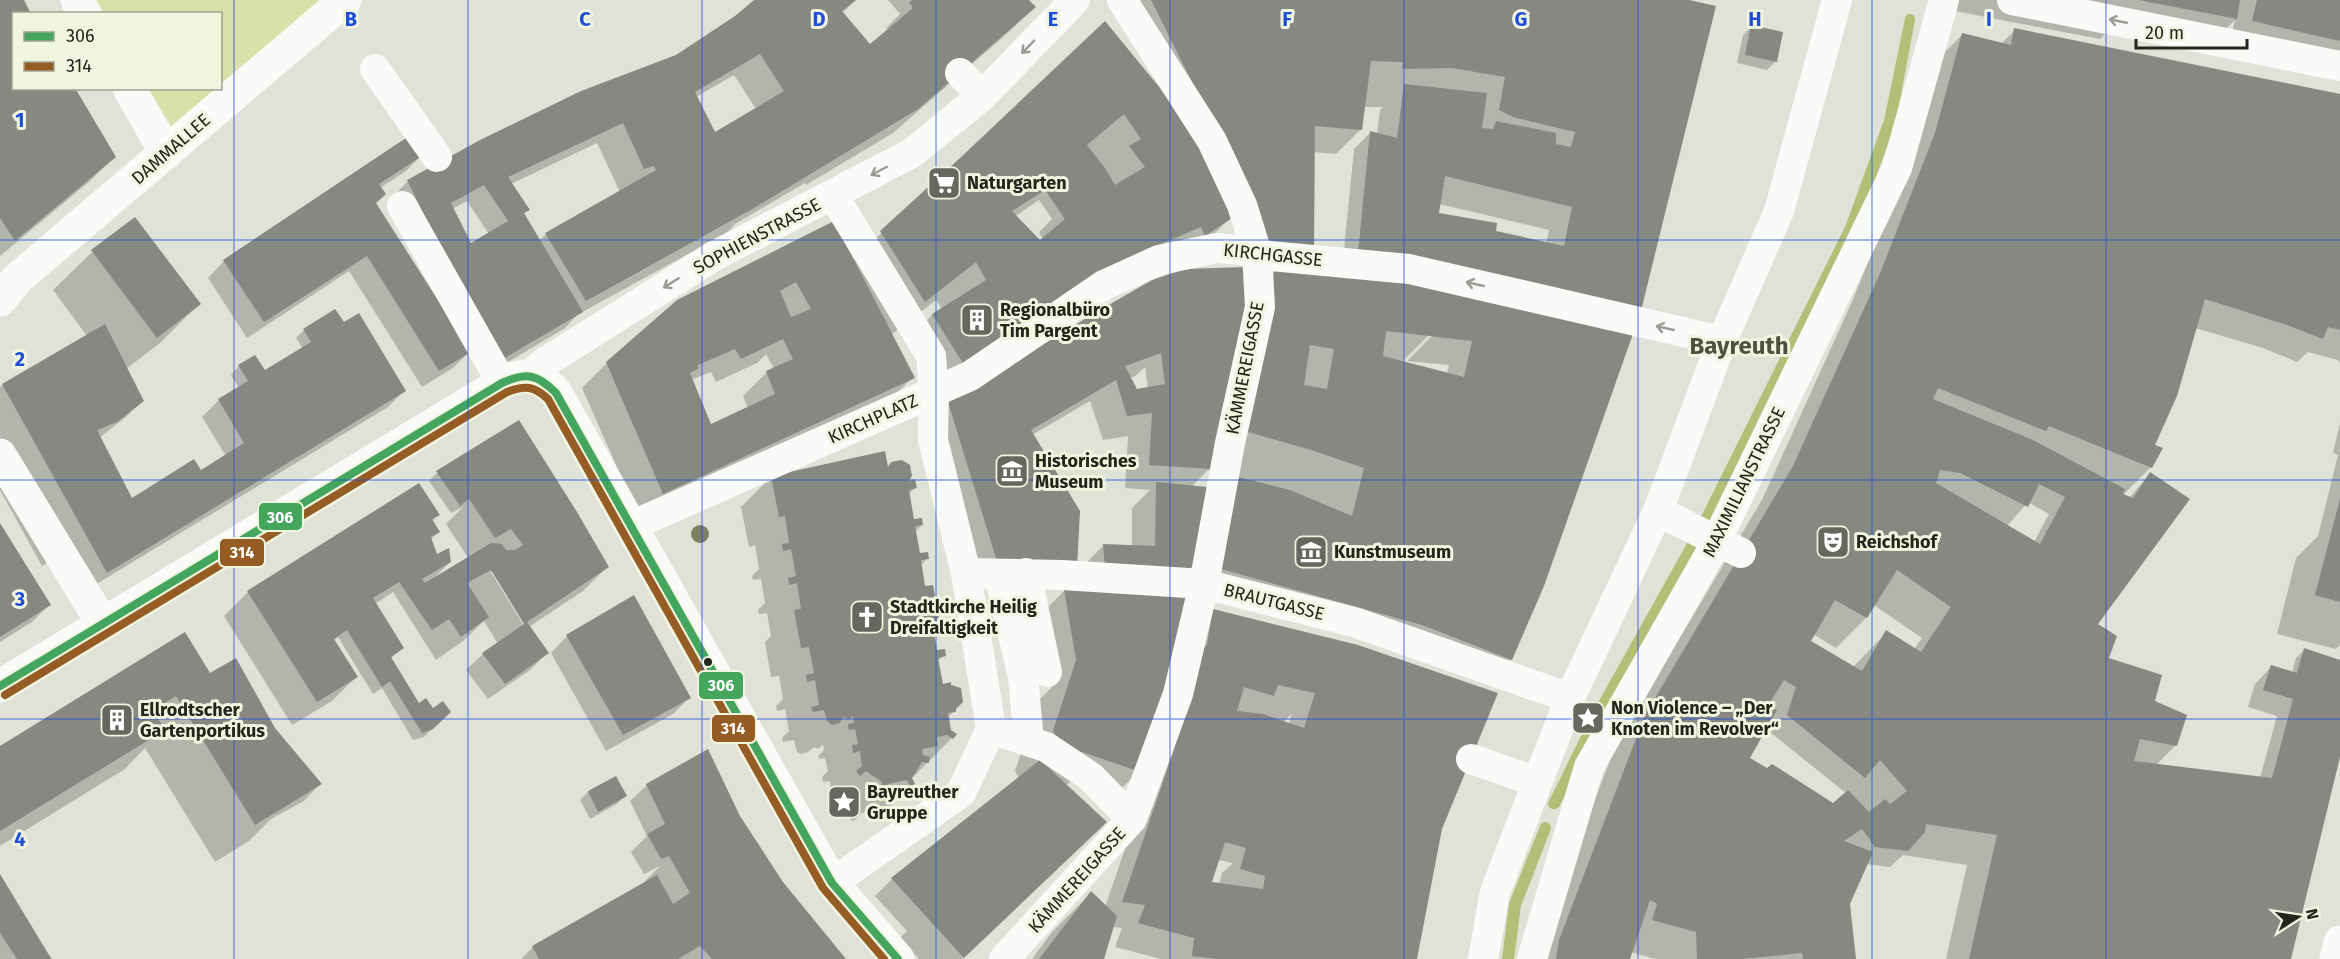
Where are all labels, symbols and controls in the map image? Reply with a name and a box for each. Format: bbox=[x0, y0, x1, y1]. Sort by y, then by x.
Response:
text: B bbox=[345, 7, 357, 31]
text: C bbox=[579, 7, 591, 31]
text: D bbox=[812, 7, 826, 31]
text: E bbox=[1048, 7, 1058, 31]
text: F bbox=[1282, 7, 1292, 31]
text: G bbox=[1515, 7, 1527, 31]
text: H bbox=[1748, 7, 1762, 31]
text: I bbox=[1986, 7, 1992, 31]
legend bbox=[12, 12, 222, 90]
scale bar bbox=[2136, 12, 2247, 50]
one-way arrow bbox=[2109, 15, 2128, 26]
text: 20 m bbox=[2145, 22, 2184, 44]
text: 306 bbox=[66, 25, 95, 47]
one-way arrow bbox=[1021, 40, 1036, 55]
text: 314 bbox=[66, 55, 92, 77]
text: 1 bbox=[15, 108, 25, 132]
street label: DAMMALLEE bbox=[127, 109, 215, 189]
one-way arrow bbox=[871, 165, 888, 177]
supermarket icon: Naturgarten bbox=[926, 165, 962, 201]
place label: Naturgarten bbox=[967, 172, 1067, 194]
street label: SOPHIENSTRASSE bbox=[690, 193, 824, 279]
street label: KIRCHGASSE bbox=[1222, 239, 1324, 271]
one-way arrow bbox=[662, 277, 679, 290]
one-way arrow bbox=[1465, 278, 1485, 289]
place label: Regionalbüro Tim Pargent bbox=[1000, 299, 1110, 342]
street label: KÄMMEREIGASSE bbox=[1221, 300, 1269, 436]
building icon: Regionalbüro Tim Pargent bbox=[959, 302, 995, 338]
one-way arrow bbox=[1655, 321, 1674, 333]
district label: Bayreuth bbox=[1689, 332, 1789, 360]
text: 2 bbox=[15, 347, 25, 371]
street label: KIRCHPLATZ bbox=[825, 389, 921, 449]
street label: MAXIMILIANSTRASSE bbox=[1698, 403, 1790, 561]
place label: Historisches Museum bbox=[1035, 450, 1137, 493]
museum icon: Historisches Museum bbox=[994, 453, 1030, 489]
line badge: 306 bbox=[258, 502, 303, 531]
text: 306 bbox=[266, 508, 293, 527]
theatre icon: Reichshof bbox=[1815, 524, 1851, 560]
place label: Reichshof bbox=[1856, 531, 1938, 553]
museum icon: Kunstmuseum bbox=[1293, 534, 1329, 570]
line badge: 314 bbox=[219, 538, 265, 567]
place label: Kunstmuseum bbox=[1334, 541, 1451, 563]
text: 314 bbox=[229, 543, 254, 562]
street label: BRAUTGASSE bbox=[1221, 579, 1327, 625]
text: 3 bbox=[14, 587, 25, 611]
place label: Stadtkirche Heilig Dreifaltigkeit bbox=[890, 596, 1037, 639]
church icon: Stadtkirche Heilig Dreifaltigkeit bbox=[849, 599, 885, 635]
unlabelled marker bbox=[702, 656, 714, 668]
line badge: 306 bbox=[698, 671, 744, 700]
text: 306 bbox=[707, 676, 734, 695]
place label: Non Violence – „Der Knoten im Revolver“ bbox=[1611, 697, 1779, 740]
place label: Ellrodtscher Gartenportikus bbox=[140, 699, 265, 742]
place icon: Non Violence – „Der Knoten im Revolver“ bbox=[1570, 700, 1606, 736]
building icon: Ellrodtscher Gartenportikus bbox=[99, 702, 135, 738]
line badge: 314 bbox=[711, 714, 756, 743]
text: 314 bbox=[720, 719, 745, 738]
place label: Bayreuther Gruppe bbox=[867, 781, 959, 824]
place icon: Bayreuther Gruppe bbox=[826, 784, 862, 820]
street label: KÄMMEREIGASSE bbox=[1024, 822, 1130, 938]
text: 4 bbox=[14, 827, 26, 851]
north arrow bbox=[2268, 887, 2328, 947]
text: N bbox=[2302, 907, 2323, 921]

